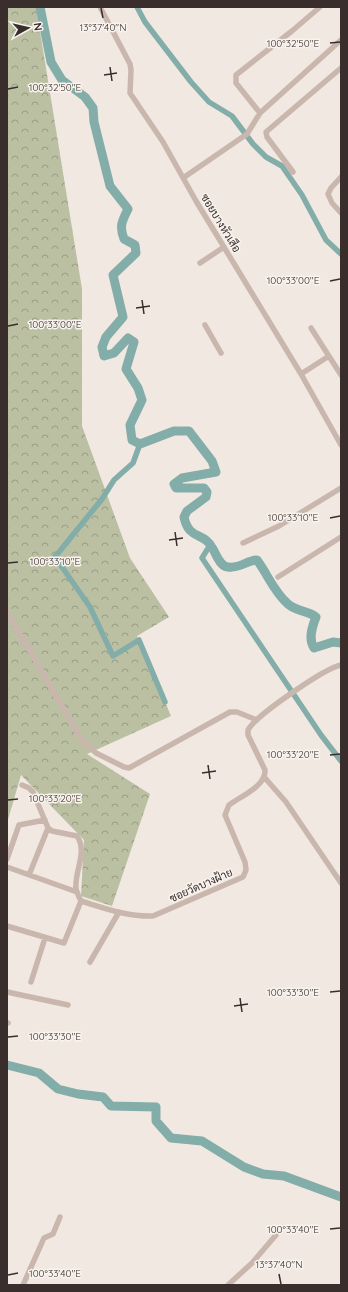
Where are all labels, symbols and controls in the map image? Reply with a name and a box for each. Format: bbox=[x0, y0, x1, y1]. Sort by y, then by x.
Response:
north arrow bbox=[8, 8, 48, 48]
text: 13°37'40"N bbox=[80, 21, 126, 34]
text: N bbox=[30, 22, 45, 32]
text: 100°32'50"E bbox=[267, 37, 320, 50]
text: 100°32'50"E bbox=[29, 81, 82, 94]
street label: ซอยบางหัวเสือ bbox=[198, 191, 244, 255]
text: 100°33'00"E bbox=[267, 274, 320, 287]
text: 100°33'00"E bbox=[29, 318, 82, 331]
text: 100°33'10"E bbox=[268, 511, 319, 524]
text: 100°33'10"E bbox=[30, 555, 81, 568]
text: 100°33'20"E bbox=[267, 748, 319, 761]
text: 100°33'20"E bbox=[29, 792, 81, 805]
street label: ซอยวัดบางฝ้าย bbox=[167, 865, 235, 905]
text: 100°33'30"E bbox=[267, 986, 319, 999]
text: 100°33'30"E bbox=[29, 1030, 81, 1043]
text: 100°33'40"E bbox=[267, 1223, 319, 1236]
text: 13°37'40"N bbox=[256, 1258, 302, 1271]
text: 100°33'40"E bbox=[29, 1267, 81, 1280]

